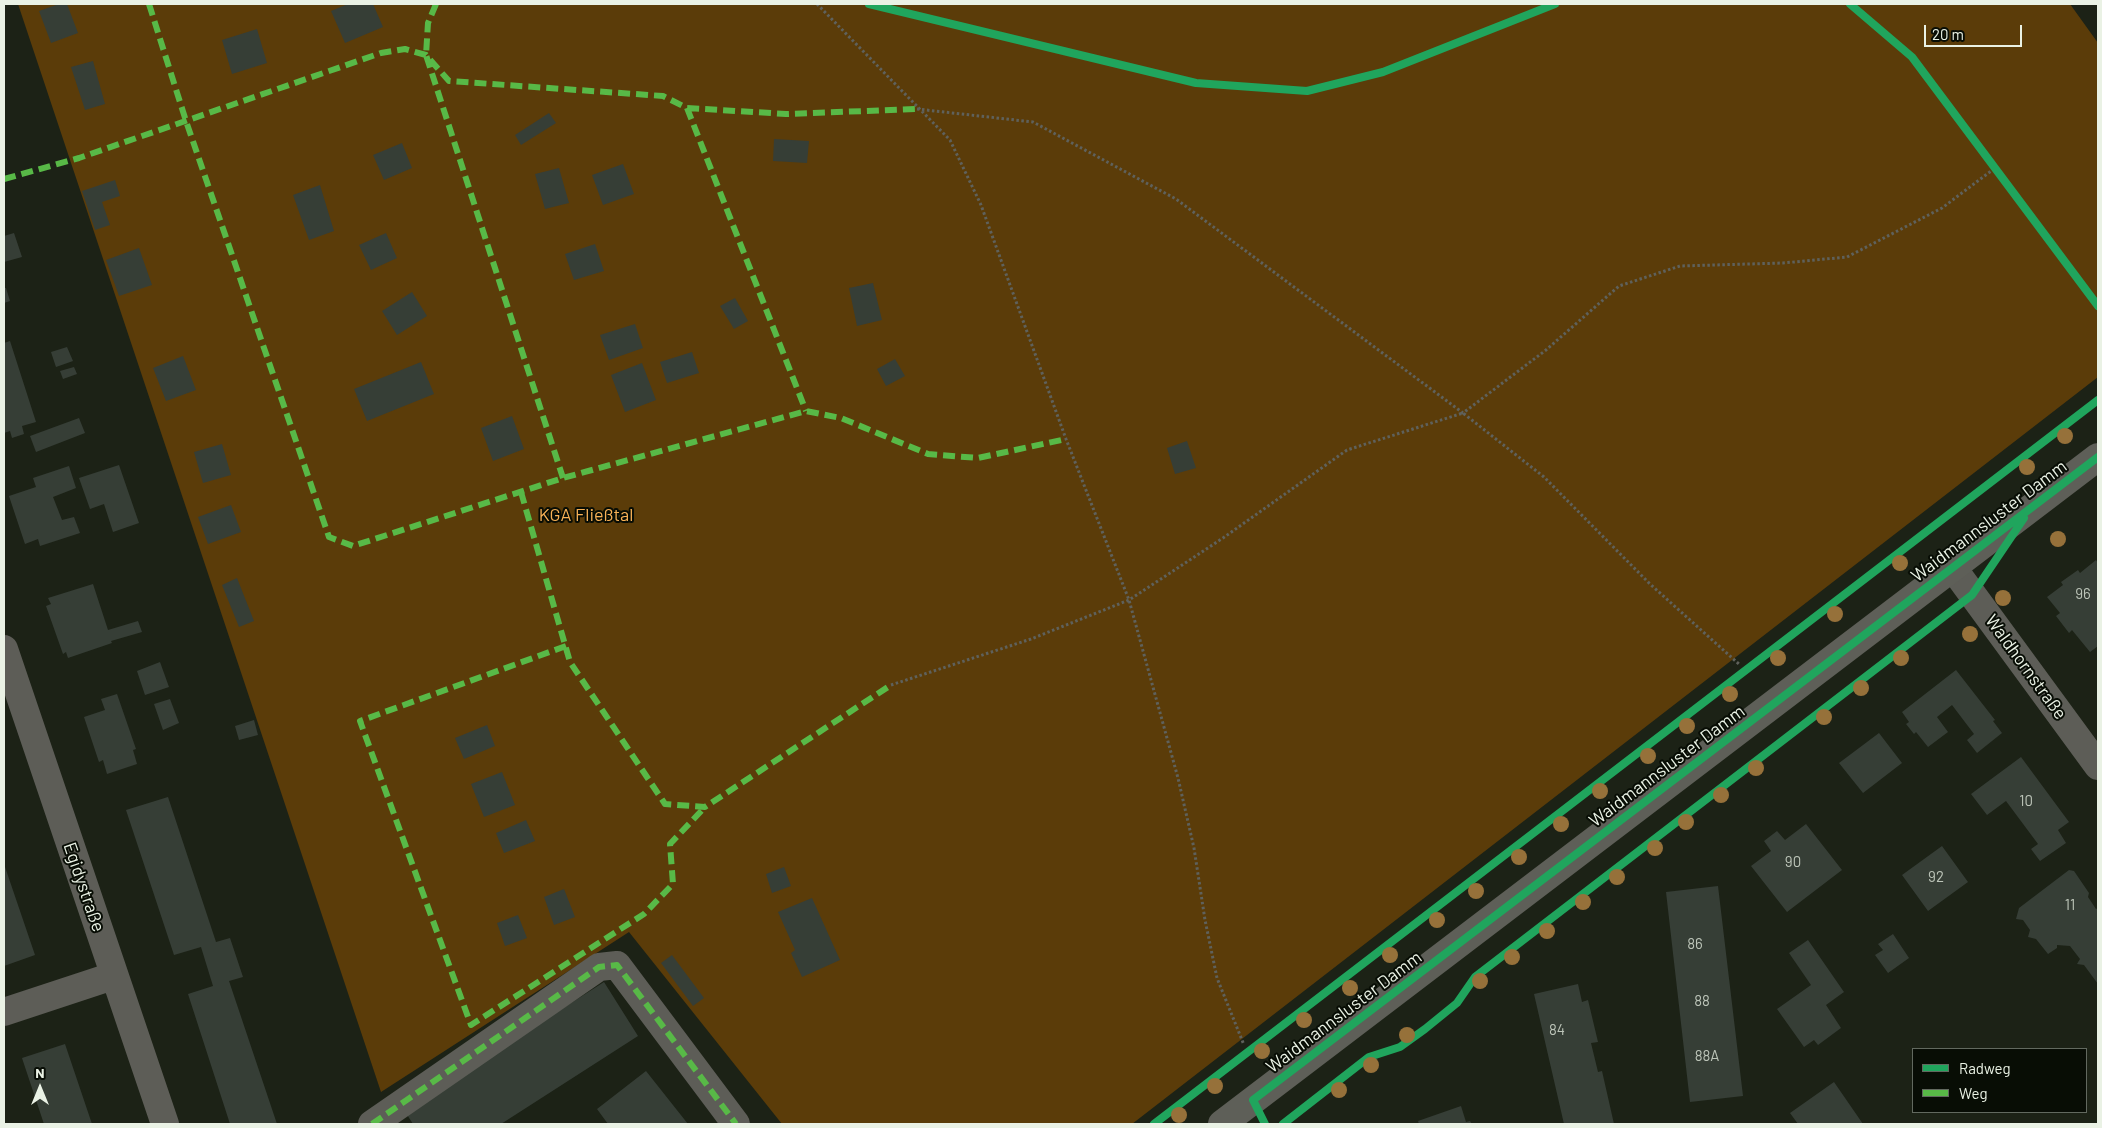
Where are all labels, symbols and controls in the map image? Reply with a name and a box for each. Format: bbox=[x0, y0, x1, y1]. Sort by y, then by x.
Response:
scale bar bbox=[1927, 15, 2024, 47]
text: 20 m bbox=[1932, 25, 1964, 43]
street label: Waidmannsluster Damm bbox=[1907, 455, 2071, 587]
park label: KGA Fließtal bbox=[539, 504, 633, 526]
house number: 96 bbox=[2075, 585, 2091, 603]
street label: Waldhornstraße bbox=[1981, 610, 2071, 724]
street label: Waidmannsluster Damm bbox=[1585, 700, 1749, 832]
house number: 10 bbox=[2019, 792, 2033, 810]
street label: Egidystraße bbox=[59, 839, 109, 935]
house number: 90 bbox=[1785, 853, 1801, 871]
house number: 92 bbox=[1928, 868, 1944, 886]
house number: 11 bbox=[2065, 896, 2075, 914]
house number: 86 bbox=[1687, 935, 1703, 953]
street label: Waidmannsluster Damm bbox=[1262, 946, 1426, 1078]
house number: 88 bbox=[1694, 992, 1710, 1010]
house number: 84 bbox=[1549, 1021, 1565, 1039]
house number: 88A bbox=[1695, 1047, 1719, 1065]
legend bbox=[1912, 1048, 2087, 1113]
text: Radweg bbox=[1959, 1059, 2011, 1077]
north arrow bbox=[15, 1063, 65, 1113]
text: N bbox=[35, 1064, 45, 1081]
text: Weg bbox=[1959, 1084, 1987, 1102]

